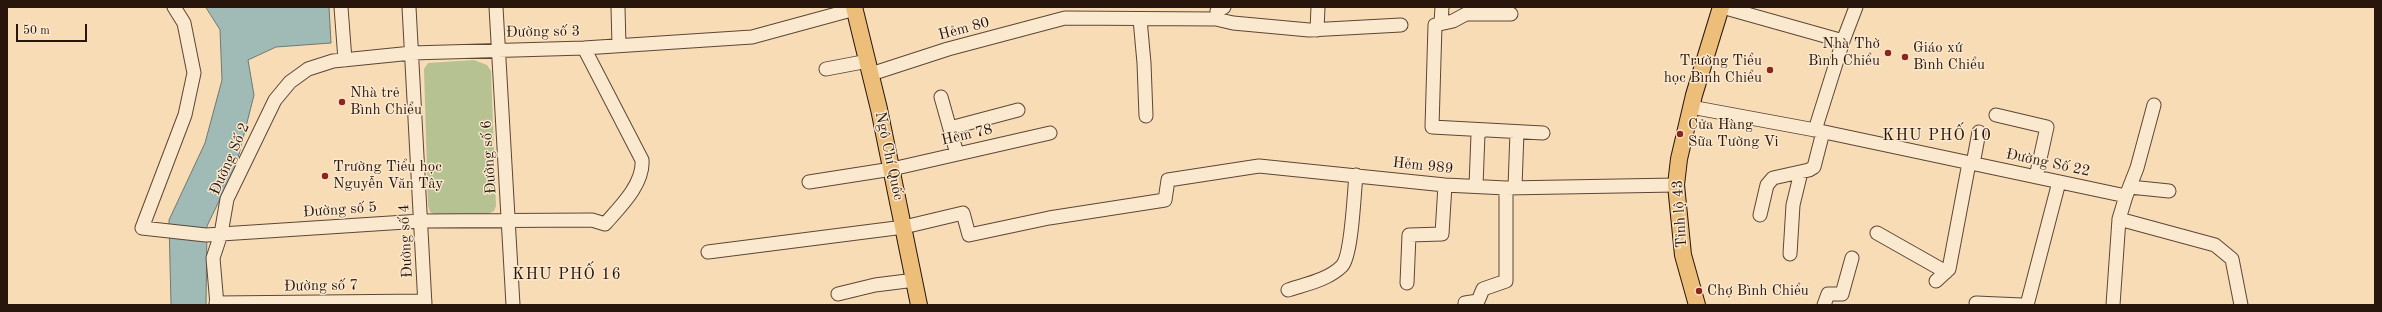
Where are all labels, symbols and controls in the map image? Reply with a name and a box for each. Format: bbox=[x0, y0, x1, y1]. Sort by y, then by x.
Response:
street label: Hẻm 80 bbox=[936, 14, 992, 44]
scale bar bbox=[18, 16, 89, 42]
street label: Đường số 3 bbox=[506, 22, 580, 42]
text: 50 m bbox=[23, 25, 50, 37]
place label: Nhà Thờ Bình Chiểu bbox=[1808, 35, 1880, 70]
place label: Giáo xứ Bình Chiểu bbox=[1913, 39, 1985, 74]
marker: Nhà Thờ Bình Chiểu bbox=[1883, 48, 1893, 58]
place label: Trường Tiểu học Bình Chiểu bbox=[1664, 52, 1762, 87]
marker: Giáo xứ Bình Chiểu bbox=[1900, 52, 1910, 62]
marker: Trường Tiểu học Bình Chiểu bbox=[1765, 65, 1775, 75]
place label: Nhà trẻ Bình Chiểu bbox=[350, 84, 422, 119]
marker: Nhà trẻ Bình Chiểu bbox=[337, 97, 347, 107]
street label: Ngô Chí Quốc bbox=[871, 110, 907, 202]
place label: Cửa Hàng Sữa Tường Vi bbox=[1688, 116, 1778, 151]
street label: Đường số 6 bbox=[477, 119, 501, 195]
street label: Đường Số 2 bbox=[206, 120, 254, 198]
street label: Hẻm 78 bbox=[940, 120, 994, 150]
district label: KHU PHỐ 10 bbox=[1882, 126, 1992, 146]
marker: Cửa Hàng Sữa Tường Vi bbox=[1675, 129, 1685, 139]
street label: Đường Số 22 bbox=[2004, 145, 2092, 181]
street label: Hẻm 989 bbox=[1392, 154, 1454, 178]
place label: Trường Tiểu học Nguyễn Văn Tây bbox=[333, 158, 443, 193]
marker: Trường Tiểu học Nguyễn Văn Tây bbox=[320, 171, 330, 181]
street label: Tỉnh lộ 43 bbox=[1669, 179, 1691, 249]
street label: Đường số 5 bbox=[302, 198, 378, 222]
street label: Đường số 4 bbox=[395, 203, 417, 279]
district label: KHU PHỐ 16 bbox=[512, 265, 622, 285]
street label: Đường số 7 bbox=[284, 276, 358, 296]
place label: Chợ Bình Chiểu bbox=[1707, 282, 1809, 300]
marker: Chợ Bình Chiểu bbox=[1694, 286, 1704, 296]

